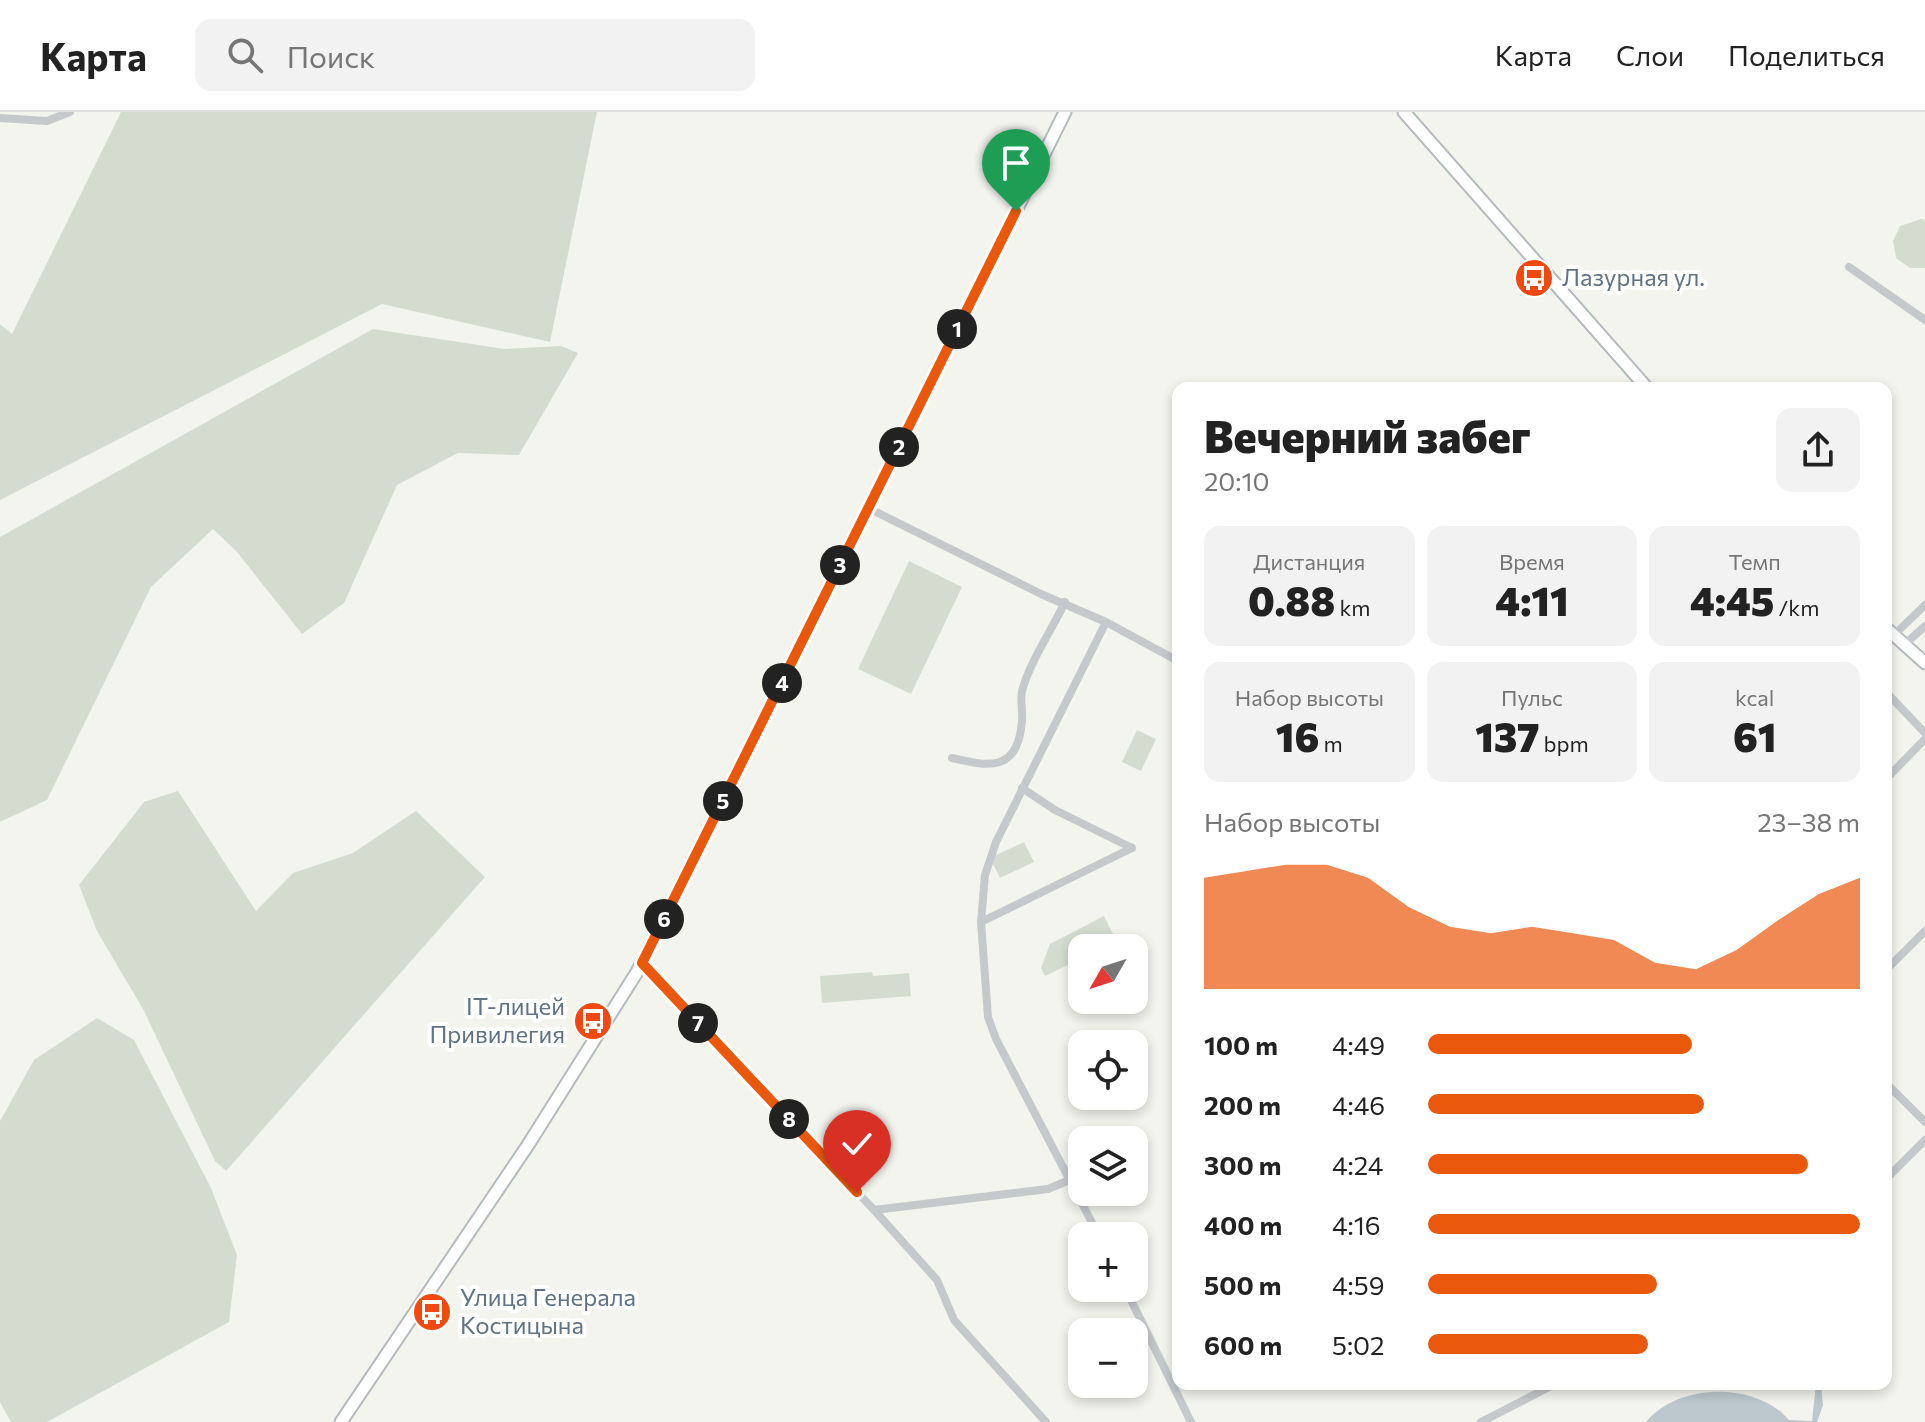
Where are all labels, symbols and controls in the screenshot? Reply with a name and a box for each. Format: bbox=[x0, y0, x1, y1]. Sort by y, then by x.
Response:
search box bbox=[195, 19, 755, 91]
text: Карта bbox=[40, 32, 147, 79]
icon: search bbox=[223, 33, 267, 77]
text: Поиск bbox=[287, 37, 375, 74]
text: Карта bbox=[1495, 38, 1572, 72]
text: Слои bbox=[1616, 38, 1684, 72]
text: Поделиться bbox=[1728, 38, 1885, 72]
pin bbox=[982, 129, 1050, 211]
icon: arrive bbox=[994, 141, 1038, 185]
bus stop icon: Лазурная ул. bbox=[1513, 257, 1555, 299]
place label: Лазурная ул. bbox=[1562, 262, 1705, 291]
pin: 1 bbox=[937, 309, 977, 349]
text: 1 bbox=[952, 315, 962, 342]
text: Вечерний забег bbox=[1204, 408, 1530, 462]
button: share bbox=[1776, 408, 1860, 492]
pin: 2 bbox=[879, 427, 919, 467]
text: 2 bbox=[893, 433, 905, 460]
text: 20:10 bbox=[1204, 465, 1270, 496]
pin: 3 bbox=[820, 545, 860, 585]
text: Дистанция bbox=[1253, 548, 1365, 575]
text: Время bbox=[1499, 548, 1565, 575]
text: Темп bbox=[1729, 548, 1781, 575]
text: 3 bbox=[834, 551, 846, 578]
text: 0.88 bbox=[1248, 575, 1335, 624]
text: 4:11 bbox=[1495, 575, 1569, 624]
text: 4:45 bbox=[1690, 575, 1774, 624]
text: km bbox=[1335, 594, 1371, 621]
text: /km bbox=[1774, 594, 1819, 621]
pin: 4 bbox=[762, 663, 802, 703]
text: 4 bbox=[775, 669, 789, 696]
text: Набор высоты bbox=[1235, 684, 1384, 711]
text: Пульс bbox=[1501, 684, 1563, 711]
text: kcal bbox=[1735, 684, 1774, 711]
text: 16 bbox=[1276, 711, 1319, 760]
text: 137 bbox=[1475, 711, 1539, 760]
text: 61 bbox=[1733, 711, 1776, 760]
text: m bbox=[1319, 730, 1343, 757]
text: bpm bbox=[1539, 730, 1589, 757]
pin: 5 bbox=[703, 781, 743, 821]
text: 5 bbox=[717, 787, 729, 814]
text: Набор высоты bbox=[1204, 806, 1380, 837]
text: 23–38 m bbox=[1757, 806, 1860, 837]
pin: 6 bbox=[644, 899, 684, 939]
text: 6 bbox=[657, 905, 671, 932]
north arrow bbox=[1068, 934, 1148, 1014]
map controls bbox=[1068, 934, 1148, 1398]
place label: IT-лицей Привилегия bbox=[429, 991, 565, 1048]
bus stop icon: IT-лицей Привилегия bbox=[572, 1000, 614, 1042]
pin: 7 bbox=[678, 1003, 718, 1043]
text: 7 bbox=[692, 1009, 704, 1036]
text: 100 m bbox=[1204, 1029, 1278, 1060]
text: 4:49 bbox=[1332, 1029, 1385, 1060]
button: locate bbox=[1068, 1030, 1148, 1110]
text: 200 m bbox=[1204, 1089, 1281, 1120]
text: 4:46 bbox=[1332, 1089, 1385, 1120]
pin: 8 bbox=[769, 1099, 809, 1139]
text: 8 bbox=[782, 1105, 796, 1132]
pin bbox=[823, 1110, 891, 1192]
icon: check bbox=[835, 1122, 879, 1166]
button: layers bbox=[1068, 1126, 1148, 1206]
text: 300 m bbox=[1204, 1149, 1281, 1180]
text: 4:24 bbox=[1332, 1149, 1383, 1180]
text: 400 m bbox=[1204, 1209, 1282, 1240]
text: 4:16 bbox=[1332, 1209, 1381, 1240]
button: + bbox=[1068, 1222, 1148, 1302]
text: 500 m bbox=[1204, 1269, 1281, 1300]
text: 4:59 bbox=[1332, 1269, 1384, 1300]
place label: Улица Генерала Костицына bbox=[460, 1282, 636, 1339]
bus stop icon: Улица Генерала Костицына bbox=[411, 1291, 453, 1333]
button: − bbox=[1068, 1318, 1148, 1398]
text: 600 m bbox=[1204, 1329, 1282, 1360]
text: 5:02 bbox=[1332, 1329, 1384, 1360]

